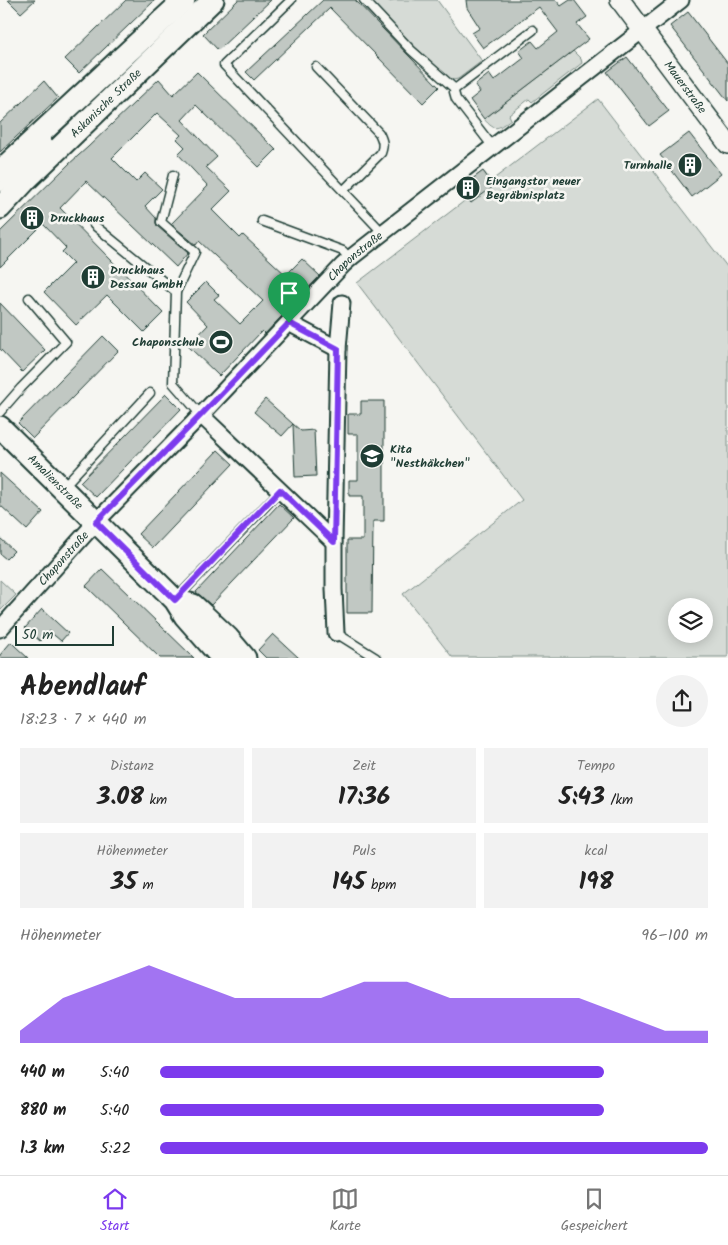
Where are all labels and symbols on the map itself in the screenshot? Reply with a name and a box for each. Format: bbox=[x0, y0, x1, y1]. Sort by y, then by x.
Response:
street label: Mauerstraße bbox=[659, 57, 712, 118]
street label: Askanische Straße bbox=[66, 64, 146, 142]
building icon: Turnhalle bbox=[677, 152, 703, 178]
place label: Turnhalle bbox=[624, 156, 672, 175]
place label: Eingangstor neuer Begräbnisplatz bbox=[486, 172, 581, 205]
building icon: Eingangstor neuer Begräbnisplatz bbox=[455, 175, 481, 201]
building icon: Druckhaus bbox=[19, 205, 45, 231]
place label: Druckhaus bbox=[50, 209, 105, 228]
street label: Chaponstraße bbox=[323, 226, 387, 286]
place label: Druckhaus Dessau GmbH bbox=[110, 261, 183, 294]
building icon: Druckhaus Dessau GmbH bbox=[80, 264, 106, 290]
pin bbox=[268, 272, 310, 323]
sports icon: Chaponschule bbox=[208, 329, 234, 355]
place label: Chaponschule bbox=[132, 333, 204, 352]
place label: Kita "Nesthäkchen" bbox=[390, 440, 470, 473]
school or university icon: Kita "Nesthäkchen" bbox=[359, 443, 385, 469]
street label: Amalienstraße bbox=[23, 450, 88, 514]
street label: Chaponstraße bbox=[33, 526, 94, 590]
scale bar bbox=[15, 622, 114, 646]

